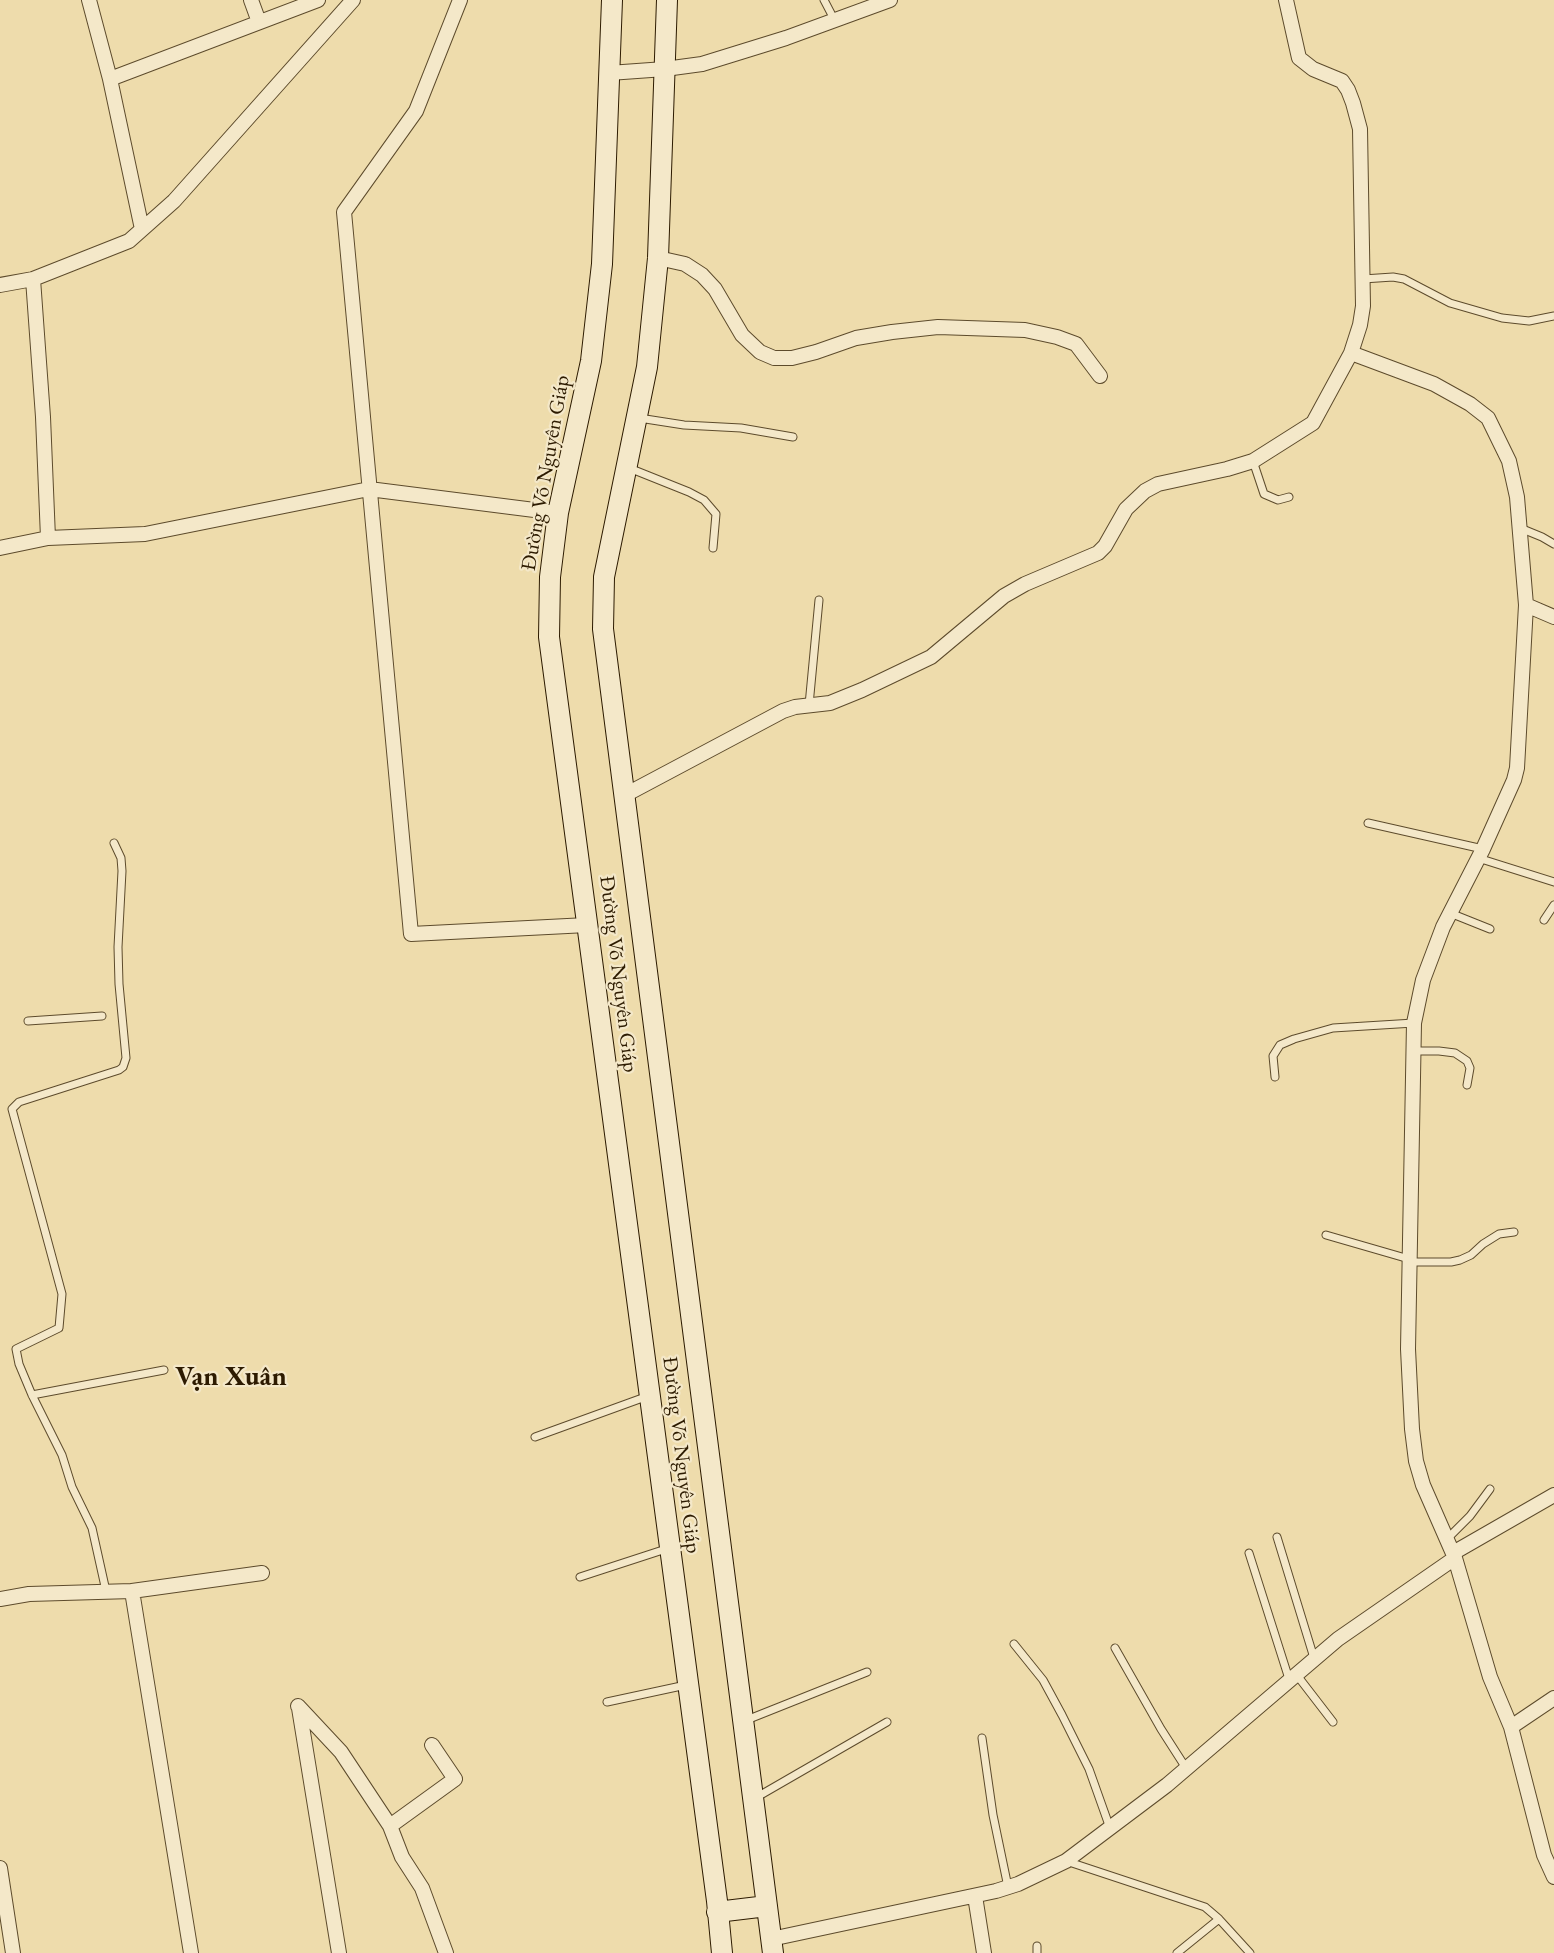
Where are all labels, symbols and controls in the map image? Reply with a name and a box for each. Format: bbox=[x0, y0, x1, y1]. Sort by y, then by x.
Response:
street label: Đường Võ Nguyên Giáp bbox=[516, 373, 576, 573]
street label: Đường Võ Nguyên Giáp bbox=[593, 874, 643, 1074]
street label: Đường Võ Nguyên Giáp bbox=[656, 1355, 706, 1555]
district label: Vạn Xuân bbox=[175, 1362, 287, 1394]

